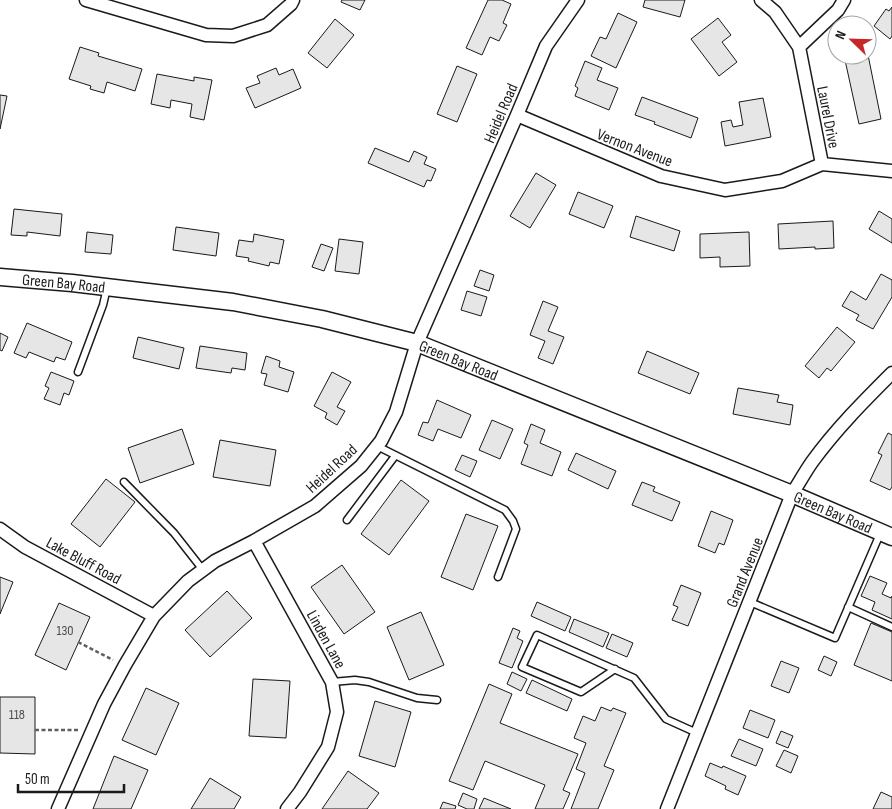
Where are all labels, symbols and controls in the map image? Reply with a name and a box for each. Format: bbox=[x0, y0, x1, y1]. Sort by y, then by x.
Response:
north arrow bbox=[827, 15, 877, 65]
text: N bbox=[831, 28, 850, 42]
street label: Heidel Road bbox=[480, 81, 522, 146]
street label: Laurel Drive bbox=[812, 85, 843, 150]
street label: Vernon Avenue bbox=[594, 125, 675, 172]
street label: Green Bay Road bbox=[21, 271, 106, 298]
street label: Green Bay Road bbox=[416, 337, 500, 386]
street label: Heidel Road bbox=[303, 441, 361, 497]
street label: Green Bay Road bbox=[791, 488, 875, 538]
street label: Lake Bluff Road bbox=[43, 534, 124, 589]
street label: Grand Avenue bbox=[723, 535, 768, 610]
street label: Linden Lane bbox=[302, 607, 349, 672]
house number: 130 bbox=[56, 622, 74, 639]
house number: 118 bbox=[9, 706, 25, 723]
scale bar bbox=[18, 762, 124, 794]
text: 50 m bbox=[25, 770, 50, 789]

